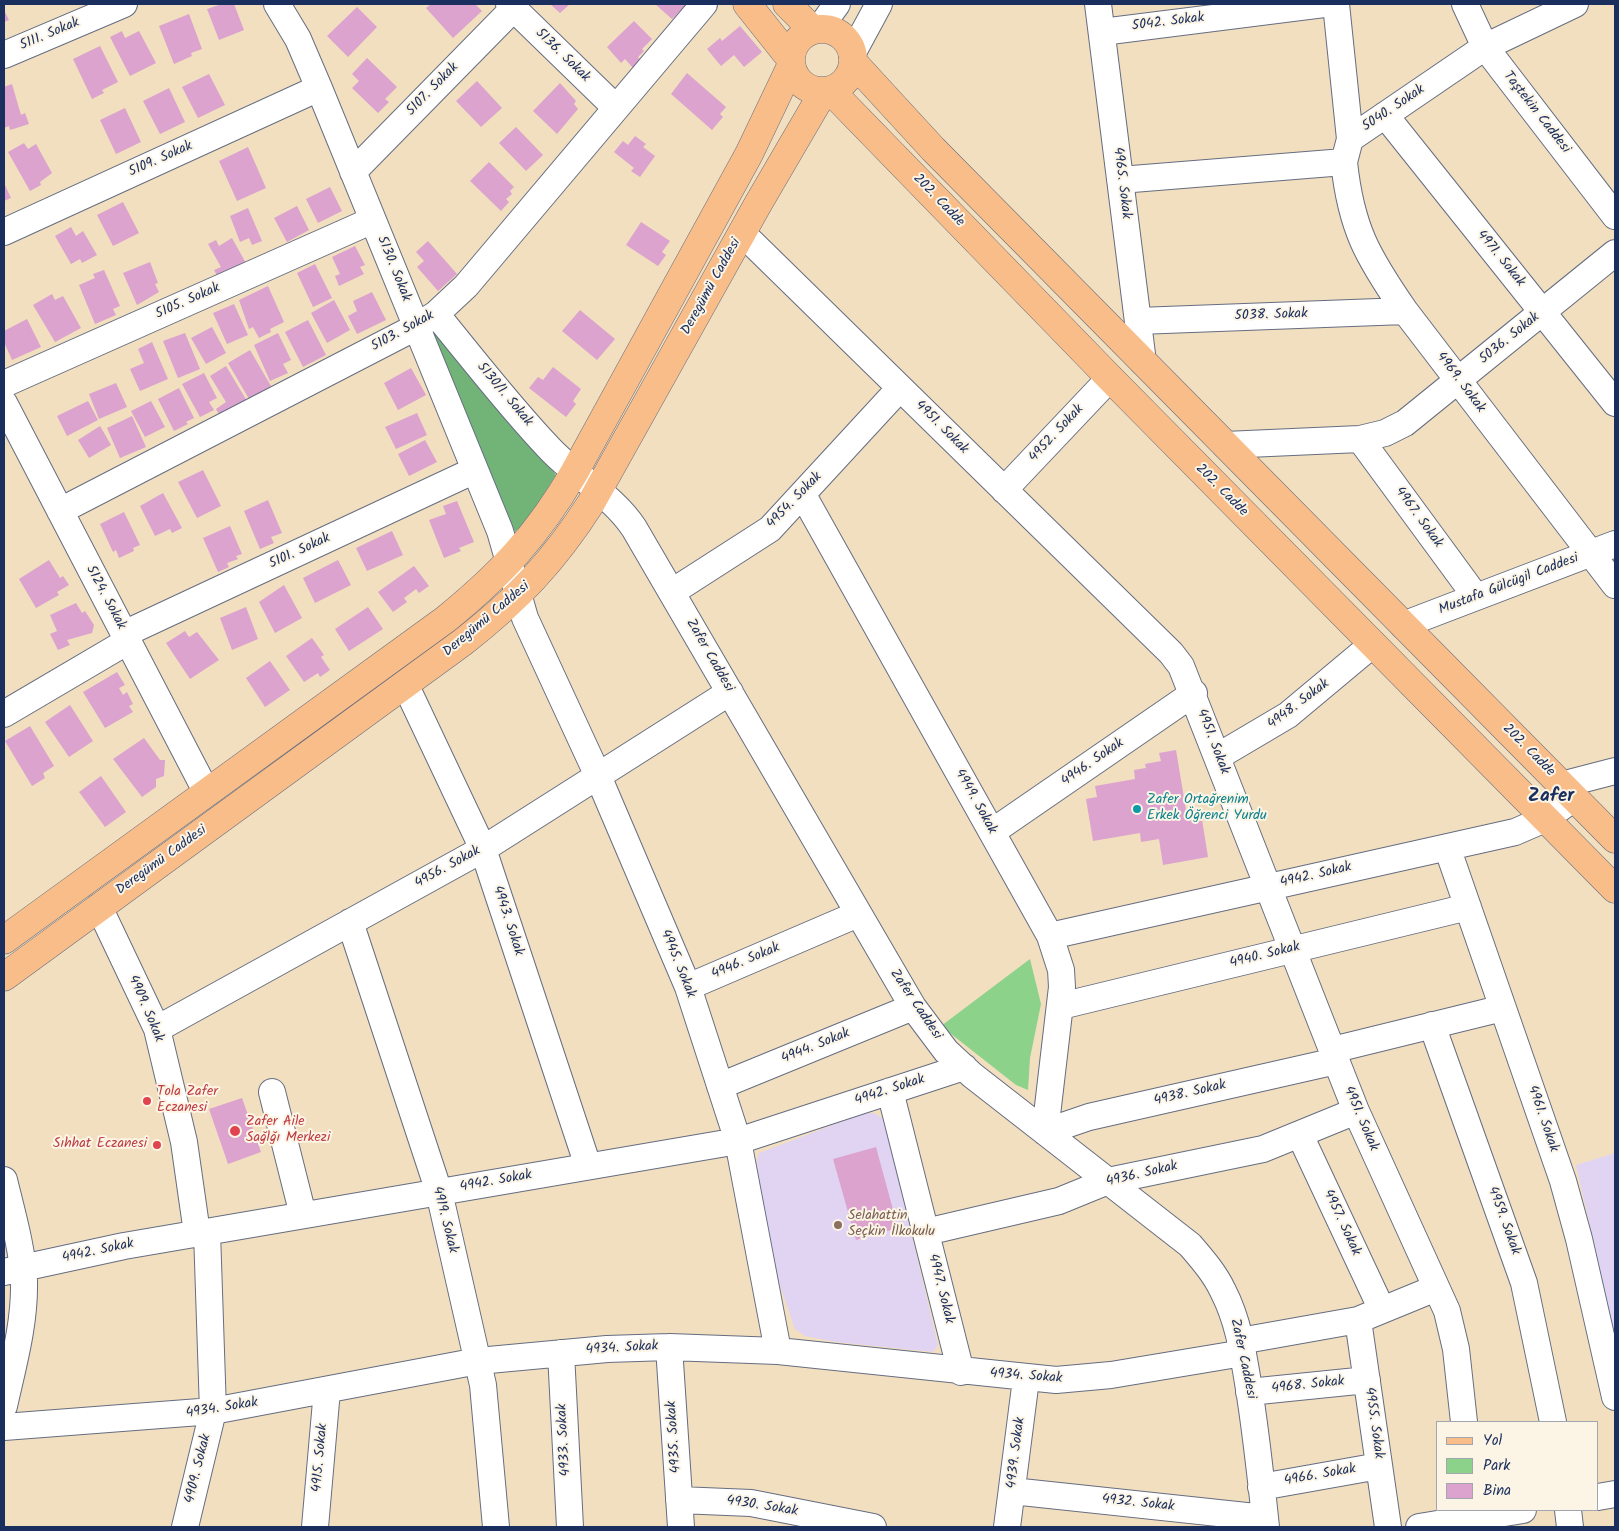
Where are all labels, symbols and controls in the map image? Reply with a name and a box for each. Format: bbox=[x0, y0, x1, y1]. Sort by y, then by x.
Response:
street label: 5042. Sokak bbox=[1131, 10, 1205, 36]
street label: 5111. Sokak bbox=[18, 15, 82, 55]
street label: 5136. Sokak bbox=[531, 26, 593, 86]
street label: 5107. Sokak bbox=[403, 60, 463, 120]
street label: Taştekin Caddesi bbox=[1499, 69, 1573, 157]
street label: 5040. Sokak bbox=[1360, 82, 1428, 136]
street label: 5109. Sokak bbox=[126, 138, 196, 182]
street label: 4965. Sokak bbox=[1108, 146, 1134, 220]
street label: 202. Cadde bbox=[909, 171, 967, 231]
street label: 4971. Sokak bbox=[1472, 227, 1528, 291]
street label: 5130. Sokak bbox=[372, 234, 414, 304]
street label: Deregümü Caddesi bbox=[679, 236, 745, 338]
street label: 5105. Sokak bbox=[153, 280, 223, 324]
street label: 5038. Sokak bbox=[1234, 306, 1308, 326]
street label: 5103. Sokak bbox=[369, 308, 437, 356]
street label: 5036. Sokak bbox=[1476, 310, 1544, 368]
street label: 4969. Sokak bbox=[1432, 349, 1488, 417]
street label: 5130/1. Sokak bbox=[472, 359, 536, 431]
street label: 4951. Sokak bbox=[911, 398, 971, 458]
street label: 4952. Sokak bbox=[1026, 402, 1088, 466]
street label: 202. Cadde bbox=[1191, 461, 1251, 521]
street label: 4954. Sokak bbox=[764, 469, 826, 533]
street label: 4967. Sokak bbox=[1390, 484, 1446, 552]
street label: 5101. Sokak bbox=[267, 531, 333, 573]
street label: Mustafa Gülcügil Caddesi bbox=[1437, 551, 1581, 619]
street label: 5124. Sokak bbox=[81, 563, 129, 633]
street label: Deregümü Caddesi bbox=[440, 579, 534, 661]
street label: Zafer Caddesi bbox=[681, 616, 737, 696]
street label: 4948. Sokak bbox=[1265, 676, 1333, 734]
street label: 4951. Sokak bbox=[1192, 707, 1232, 777]
street label: 202. Cadde bbox=[1498, 721, 1558, 781]
street label: 4946. Sokak bbox=[1059, 735, 1127, 791]
street label: 4949. Sokak bbox=[950, 767, 1000, 837]
district label: Zafer bbox=[1528, 787, 1574, 809]
place label: Zafer Ortağrenim Erkek Öğrenci Yurdu bbox=[1147, 793, 1267, 826]
marker: Zafer Ortağrenim Erkek Öğrenci Yurdu bbox=[1131, 803, 1143, 815]
street label: Deregümü Caddesi bbox=[114, 823, 210, 899]
street label: 4956. Sokak bbox=[412, 843, 484, 893]
street label: 4942. Sokak bbox=[1279, 860, 1353, 892]
street label: 4943. Sokak bbox=[488, 884, 526, 958]
street label: 4945. Sokak bbox=[656, 927, 698, 1001]
street label: 4940. Sokak bbox=[1228, 939, 1302, 973]
street label: 4946. Sokak bbox=[709, 940, 783, 984]
street label: Zafer Caddesi bbox=[885, 966, 945, 1044]
street label: 4909. Sokak bbox=[123, 973, 167, 1045]
street label: 4944. Sokak bbox=[779, 1026, 853, 1068]
street label: 4942. Sokak bbox=[853, 1072, 927, 1110]
street label: 4938. Sokak bbox=[1152, 1078, 1228, 1110]
street label: 4951. Sokak bbox=[1339, 1084, 1381, 1154]
street label: 4961. Sokak bbox=[1523, 1084, 1561, 1154]
place label: Tola Zafer Eczanesi bbox=[157, 1085, 218, 1118]
marker: Tola Zafer Eczanesi bbox=[141, 1095, 153, 1107]
place label: Zafer Aile Sağlğı Merkezi bbox=[246, 1115, 330, 1148]
marker: Zafer Aile Sağlğı Merkezi bbox=[228, 1124, 242, 1138]
place label: Sıhhat Eczanesi bbox=[53, 1137, 147, 1153]
marker: Sıhhat Eczanesi bbox=[151, 1139, 163, 1151]
street label: 4936. Sokak bbox=[1105, 1159, 1179, 1191]
street label: 4942. Sokak bbox=[459, 1167, 533, 1197]
street label: 4919. Sokak bbox=[428, 1185, 460, 1255]
street label: 4959. Sokak bbox=[1483, 1185, 1523, 1257]
street label: 4957. Sokak bbox=[1318, 1187, 1364, 1259]
place label: Selahattin Seçkin İlkokulu bbox=[848, 1209, 935, 1242]
marker: Selahattin Seçkin İlkokulu bbox=[832, 1219, 844, 1231]
street label: 4942. Sokak bbox=[61, 1236, 135, 1268]
street label: 4947. Sokak bbox=[923, 1252, 957, 1326]
street label: Zafer Caddesi bbox=[1225, 1317, 1259, 1401]
street label: 4934. Sokak bbox=[585, 1339, 659, 1359]
street label: 4934. Sokak bbox=[989, 1366, 1063, 1388]
street label: 4968. Sokak bbox=[1271, 1374, 1345, 1398]
street label: 4955. Sokak bbox=[1360, 1386, 1386, 1460]
street label: 4934. Sokak bbox=[185, 1395, 259, 1423]
street label: 4935. Sokak bbox=[664, 1400, 686, 1474]
street label: 4933. Sokak bbox=[555, 1403, 575, 1477]
street label: 4939. Sokak bbox=[1004, 1416, 1030, 1490]
legend bbox=[1436, 1421, 1599, 1511]
street label: 4915. Sokak bbox=[310, 1423, 332, 1493]
text: Yol bbox=[1483, 1429, 1502, 1453]
street label: 4909. Sokak bbox=[182, 1433, 216, 1505]
text: Park bbox=[1483, 1454, 1510, 1478]
street label: 4966. Sokak bbox=[1283, 1461, 1357, 1491]
text: Bina bbox=[1483, 1479, 1511, 1503]
street label: 4932. Sokak bbox=[1101, 1492, 1175, 1516]
street label: 4930. Sokak bbox=[725, 1493, 799, 1521]

